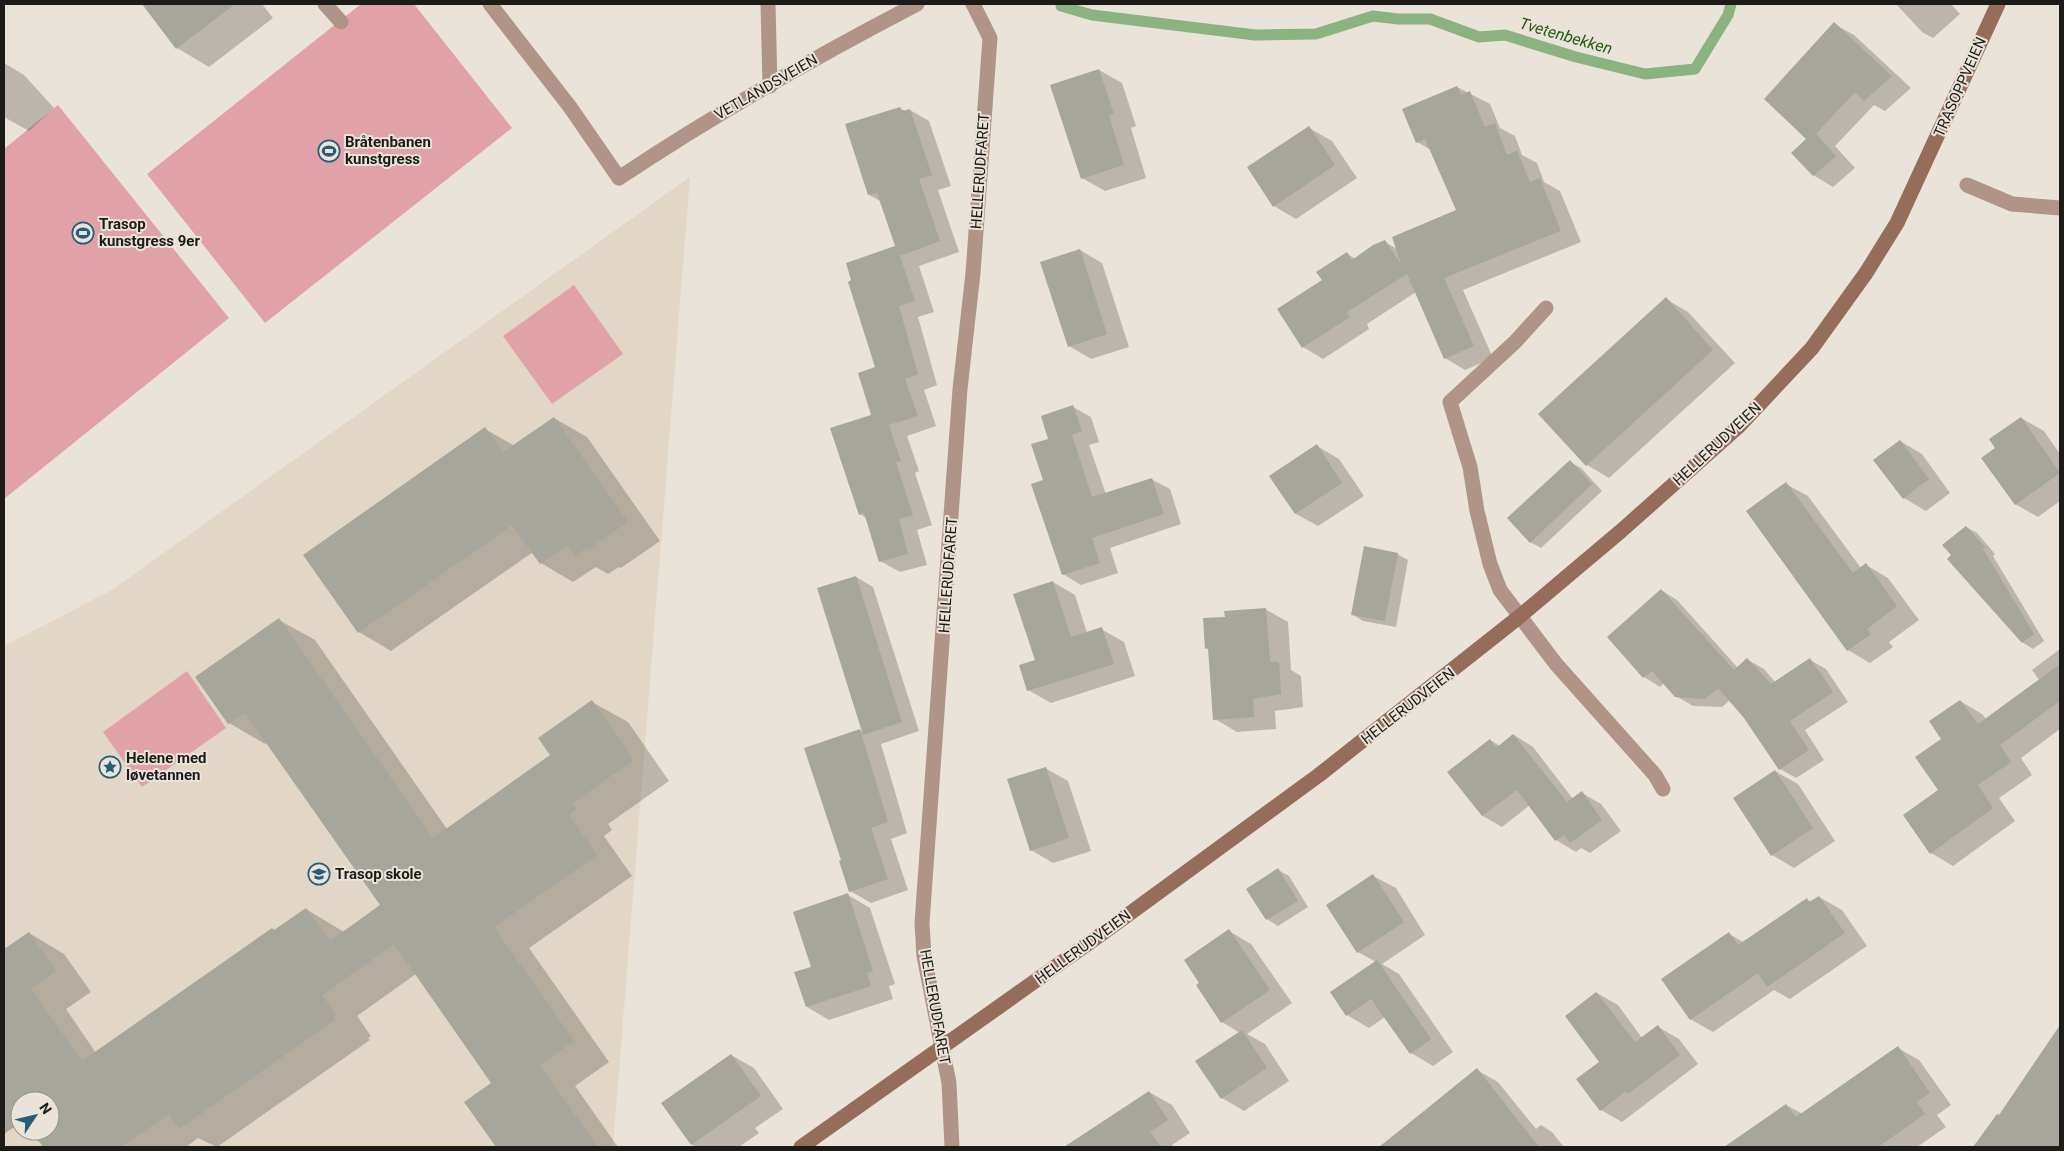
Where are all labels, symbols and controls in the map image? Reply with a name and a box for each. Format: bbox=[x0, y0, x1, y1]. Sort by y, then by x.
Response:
water label: Tvetenbekken bbox=[1517, 14, 1615, 58]
street label: TRASOPPVEIEN bbox=[1930, 34, 1990, 140]
street label: VETLANDSVEIEN bbox=[711, 50, 821, 124]
street label: HELLERUDFARET bbox=[967, 112, 993, 230]
place label: Bråtenbanen kunstgress bbox=[345, 133, 431, 168]
sports icon: Bråtenbanen kunstgress bbox=[317, 139, 341, 163]
place label: Trasop kunstgress 9er bbox=[99, 215, 200, 250]
sports icon: Trasop kunstgress 9er bbox=[71, 221, 95, 245]
street label: HELLERUDVEIEN bbox=[1669, 399, 1765, 489]
street label: HELLERUDFARET bbox=[935, 516, 961, 634]
street label: HELLERUDVEIEN bbox=[1358, 664, 1458, 748]
place label: Helene med løvetannen bbox=[126, 749, 207, 784]
place icon: Helene med løvetannen bbox=[98, 755, 122, 779]
school or university icon: Trasop skole bbox=[307, 862, 331, 886]
place label: Trasop skole bbox=[335, 865, 422, 883]
street label: HELLERUDVEIEN bbox=[1032, 906, 1134, 988]
street label: HELLERUDFARET bbox=[916, 948, 954, 1066]
north arrow bbox=[10, 1091, 60, 1141]
text: N bbox=[36, 1100, 55, 1117]

